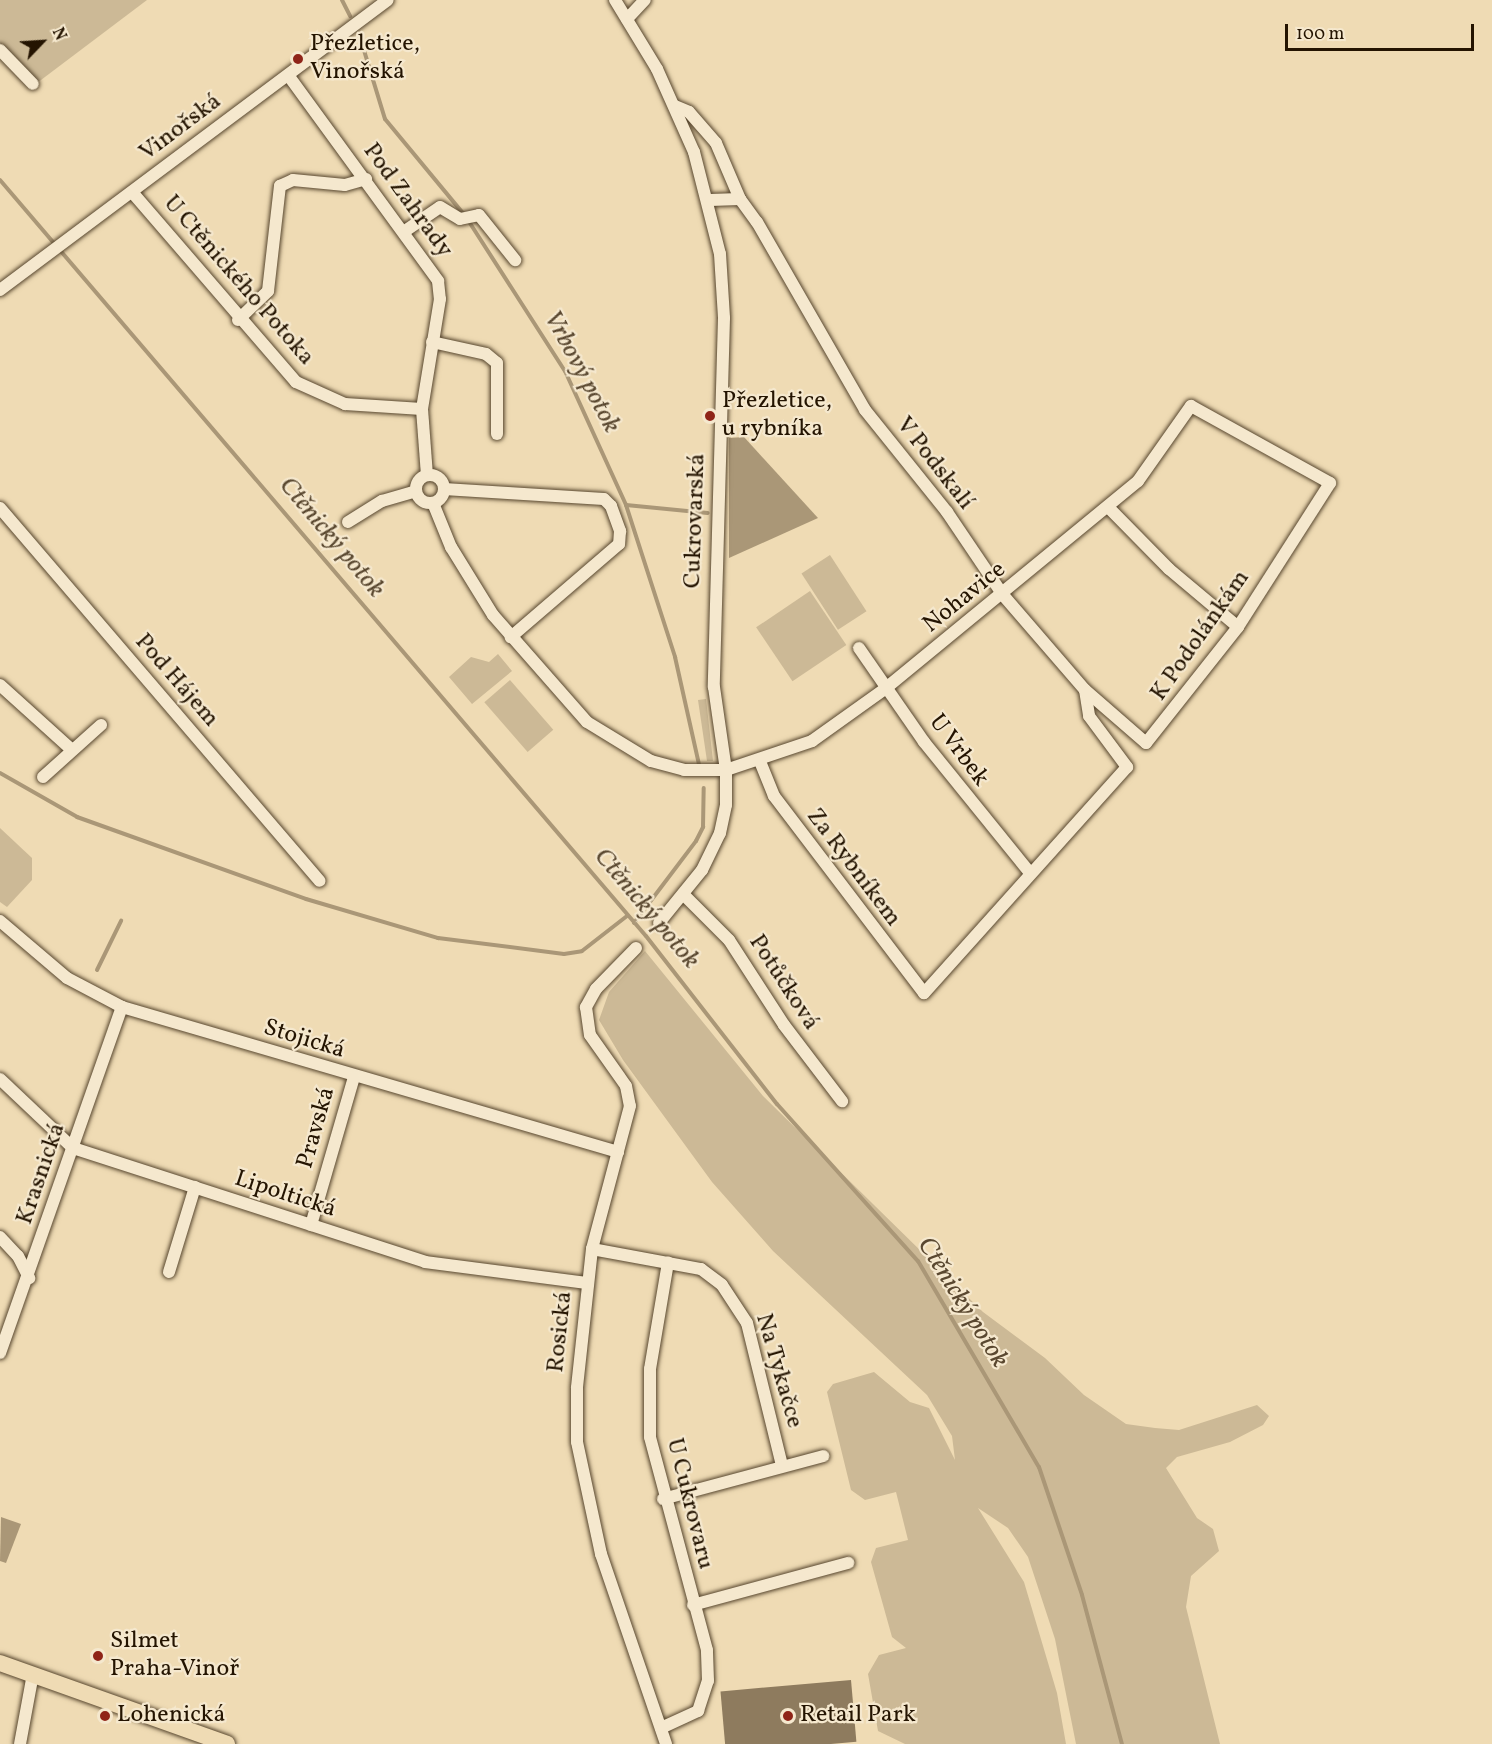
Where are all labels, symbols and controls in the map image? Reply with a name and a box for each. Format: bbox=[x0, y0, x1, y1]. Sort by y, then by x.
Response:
north arrow bbox=[12, 12, 72, 72]
scale bar bbox=[1288, 12, 1477, 50]
text: 100 m bbox=[1296, 22, 1345, 47]
text: N bbox=[46, 24, 71, 44]
place label: Přezletice, Vinořská bbox=[310, 31, 420, 87]
marker: Přezletice, Vinořská bbox=[291, 52, 305, 66]
street label: Vinořská bbox=[134, 88, 228, 168]
street label: Pod Zahrady bbox=[356, 138, 458, 264]
street label: U Ctěnického Potoka bbox=[156, 190, 320, 372]
water label: Vrbový potok bbox=[536, 305, 626, 439]
place label: Přezletice, u rybníka bbox=[722, 388, 832, 444]
marker: Přezletice, u rybníka bbox=[703, 409, 717, 423]
street label: V Podskalí bbox=[889, 412, 979, 516]
street label: Cukrovarská bbox=[679, 453, 713, 589]
water label: Ctěnický potok bbox=[271, 471, 391, 605]
street label: Nohavice bbox=[918, 556, 1012, 640]
street label: K Podolánkám bbox=[1145, 565, 1257, 707]
street label: Pod Hájem bbox=[128, 629, 224, 733]
street label: U Vrbek bbox=[921, 709, 995, 793]
street label: Za Rybníkem bbox=[799, 803, 907, 933]
water label: Ctěnický potok bbox=[586, 842, 706, 976]
street label: Potůčková bbox=[741, 930, 825, 1036]
street label: Stojická bbox=[260, 1014, 348, 1066]
street label: Pravská bbox=[292, 1084, 342, 1172]
street label: Krasnická bbox=[11, 1120, 73, 1228]
street label: Lipoltická bbox=[231, 1165, 339, 1225]
water label: Ctěnický potok bbox=[910, 1232, 1014, 1374]
street label: Rosická bbox=[542, 1290, 580, 1374]
street label: Na Tykačce bbox=[748, 1310, 808, 1432]
street label: U Cukrovaru bbox=[659, 1435, 719, 1573]
place label: Silmet Praha-Vinoř bbox=[110, 1628, 239, 1684]
marker: Silmet Praha-Vinoř bbox=[91, 1649, 105, 1663]
place label: Lohenická bbox=[117, 1702, 225, 1730]
place label: Retail Park bbox=[800, 1702, 916, 1730]
marker: Lohenická bbox=[98, 1709, 112, 1723]
marker: Retail Park bbox=[781, 1709, 795, 1723]

